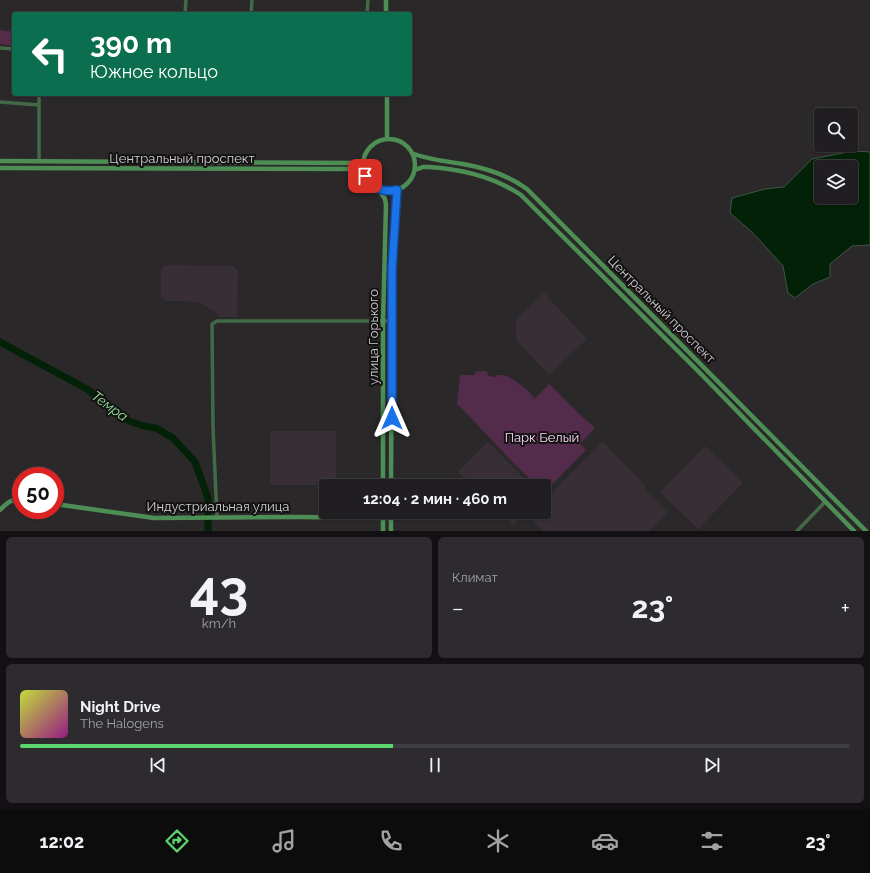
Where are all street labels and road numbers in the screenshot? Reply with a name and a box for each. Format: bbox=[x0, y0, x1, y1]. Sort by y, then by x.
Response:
street label: Центральный проспект bbox=[109, 151, 255, 166]
street label: Центральный проспект bbox=[605, 253, 718, 366]
street label: улица Горького bbox=[366, 289, 381, 385]
street label: Индустриальная улица bbox=[147, 499, 289, 514]

